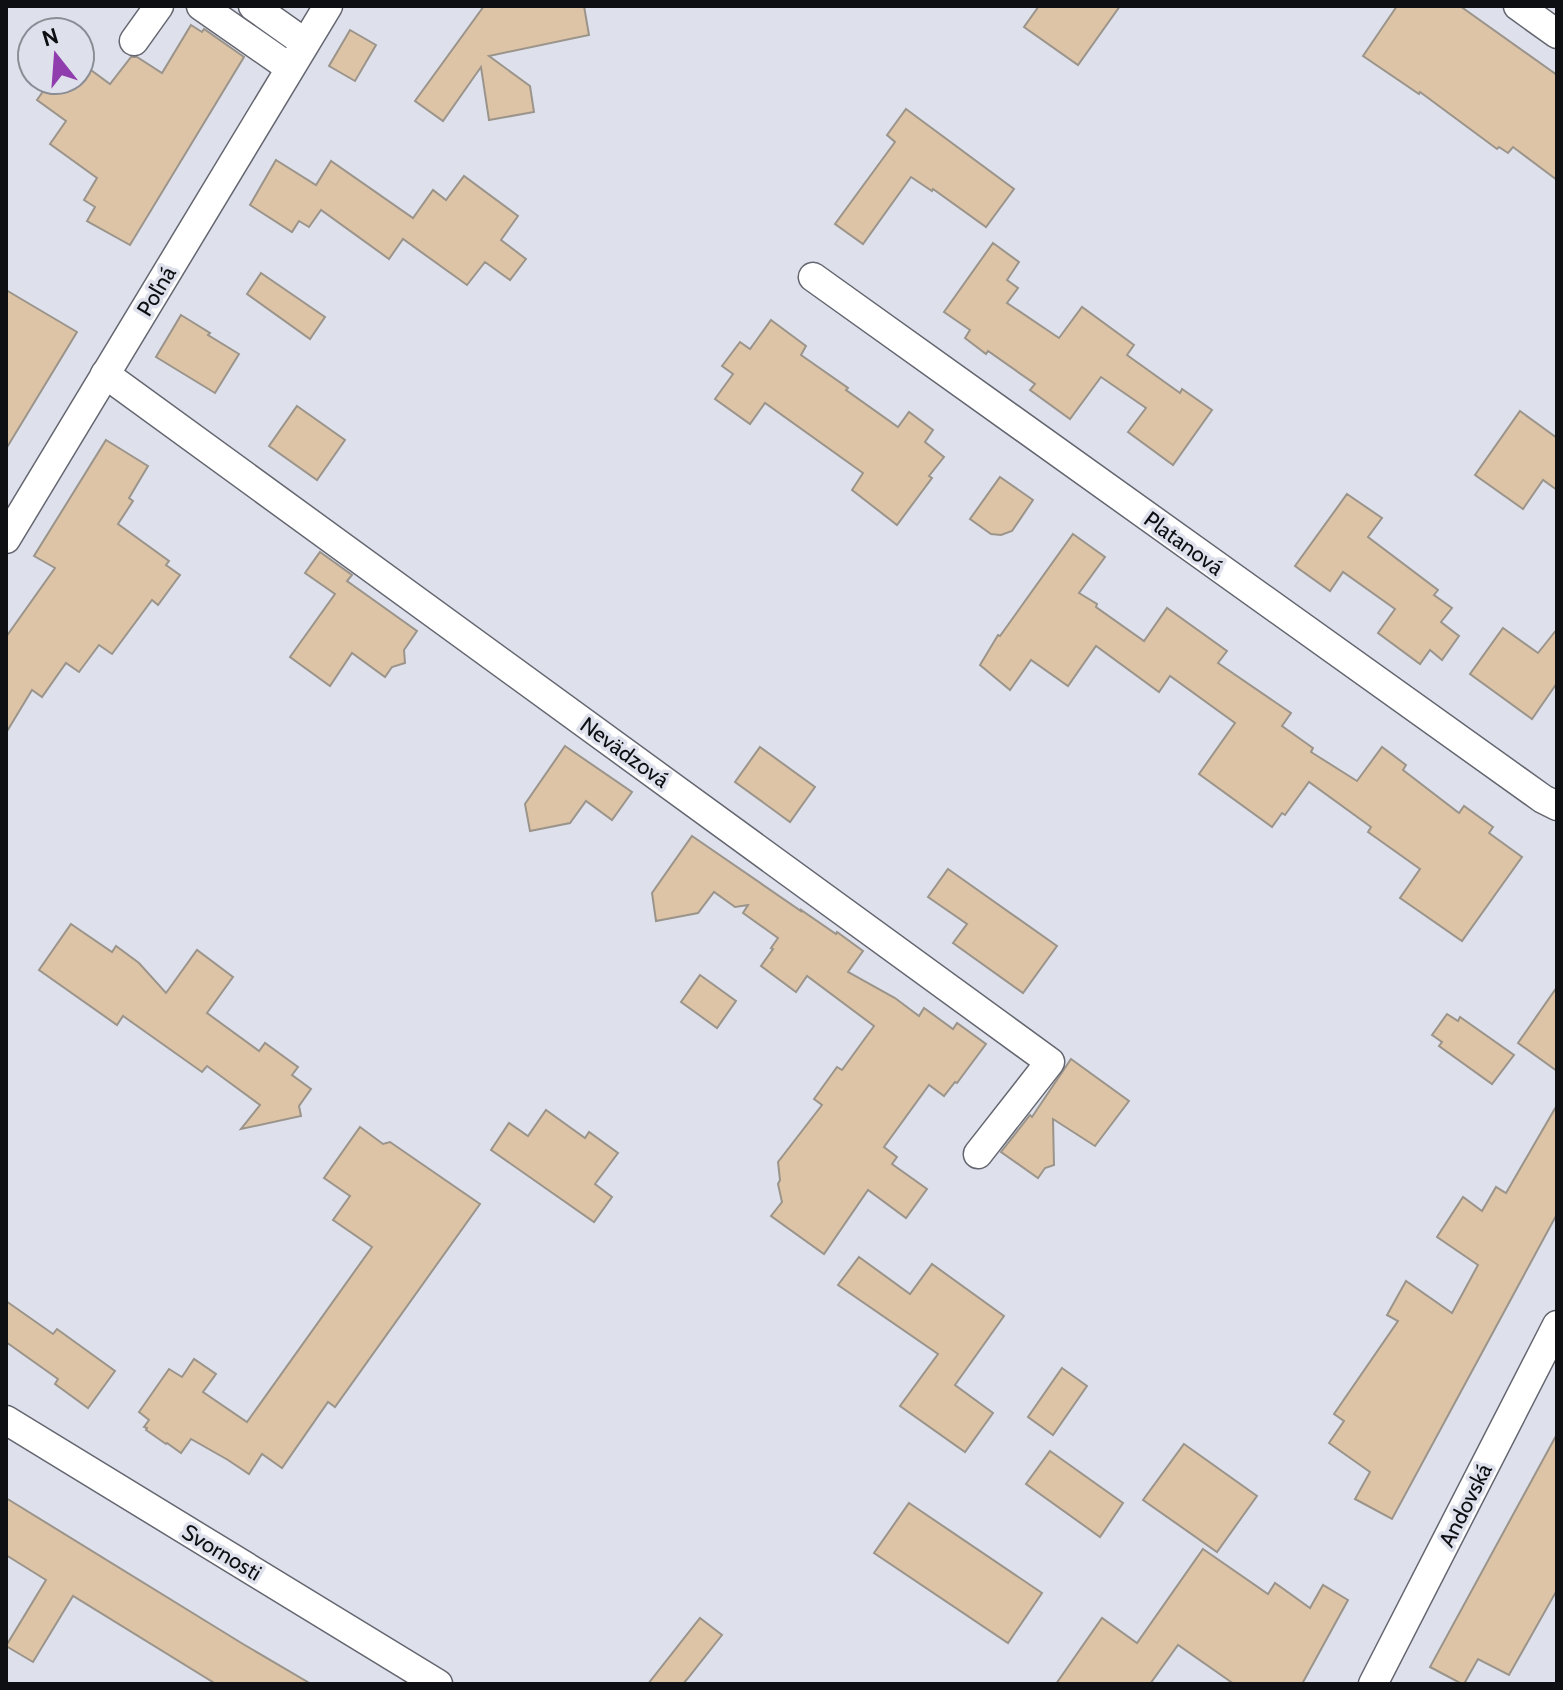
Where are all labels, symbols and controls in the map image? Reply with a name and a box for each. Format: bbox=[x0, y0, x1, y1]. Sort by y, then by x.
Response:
north arrow bbox=[16, 16, 96, 96]
text: N bbox=[39, 22, 62, 53]
street label: Poľná bbox=[131, 261, 182, 321]
street label: Platanová bbox=[1139, 506, 1229, 581]
street label: Nevädzová bbox=[575, 711, 675, 794]
street label: Andovská bbox=[1433, 1459, 1498, 1552]
street label: Svornosti bbox=[177, 1518, 266, 1587]

